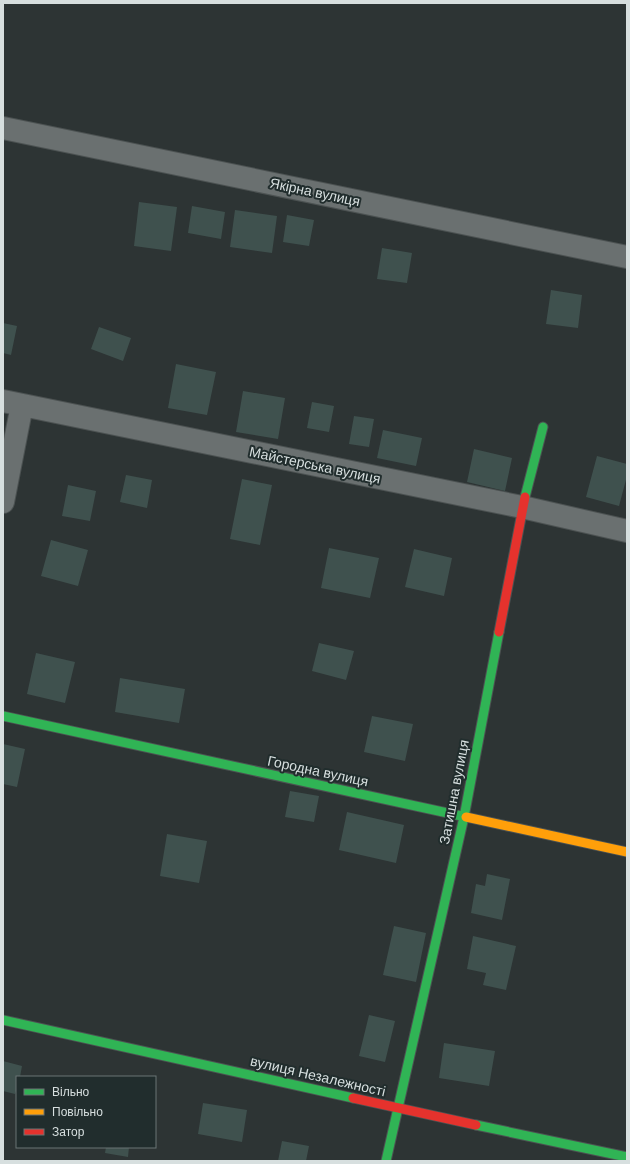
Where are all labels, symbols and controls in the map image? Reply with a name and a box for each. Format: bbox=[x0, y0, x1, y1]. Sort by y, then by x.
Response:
street label: Якірна вулиця bbox=[268, 174, 362, 210]
street label: Майстерська вулиця bbox=[248, 442, 382, 488]
street label: Затишна вулиця bbox=[435, 738, 473, 846]
street label: Городна вулиця bbox=[266, 752, 370, 790]
street label: вулиця Незалежності bbox=[249, 1052, 387, 1100]
legend bbox=[16, 1076, 156, 1148]
text: Вільно bbox=[52, 1084, 90, 1100]
text: Повільно bbox=[52, 1104, 103, 1120]
text: Затор bbox=[52, 1124, 85, 1140]

